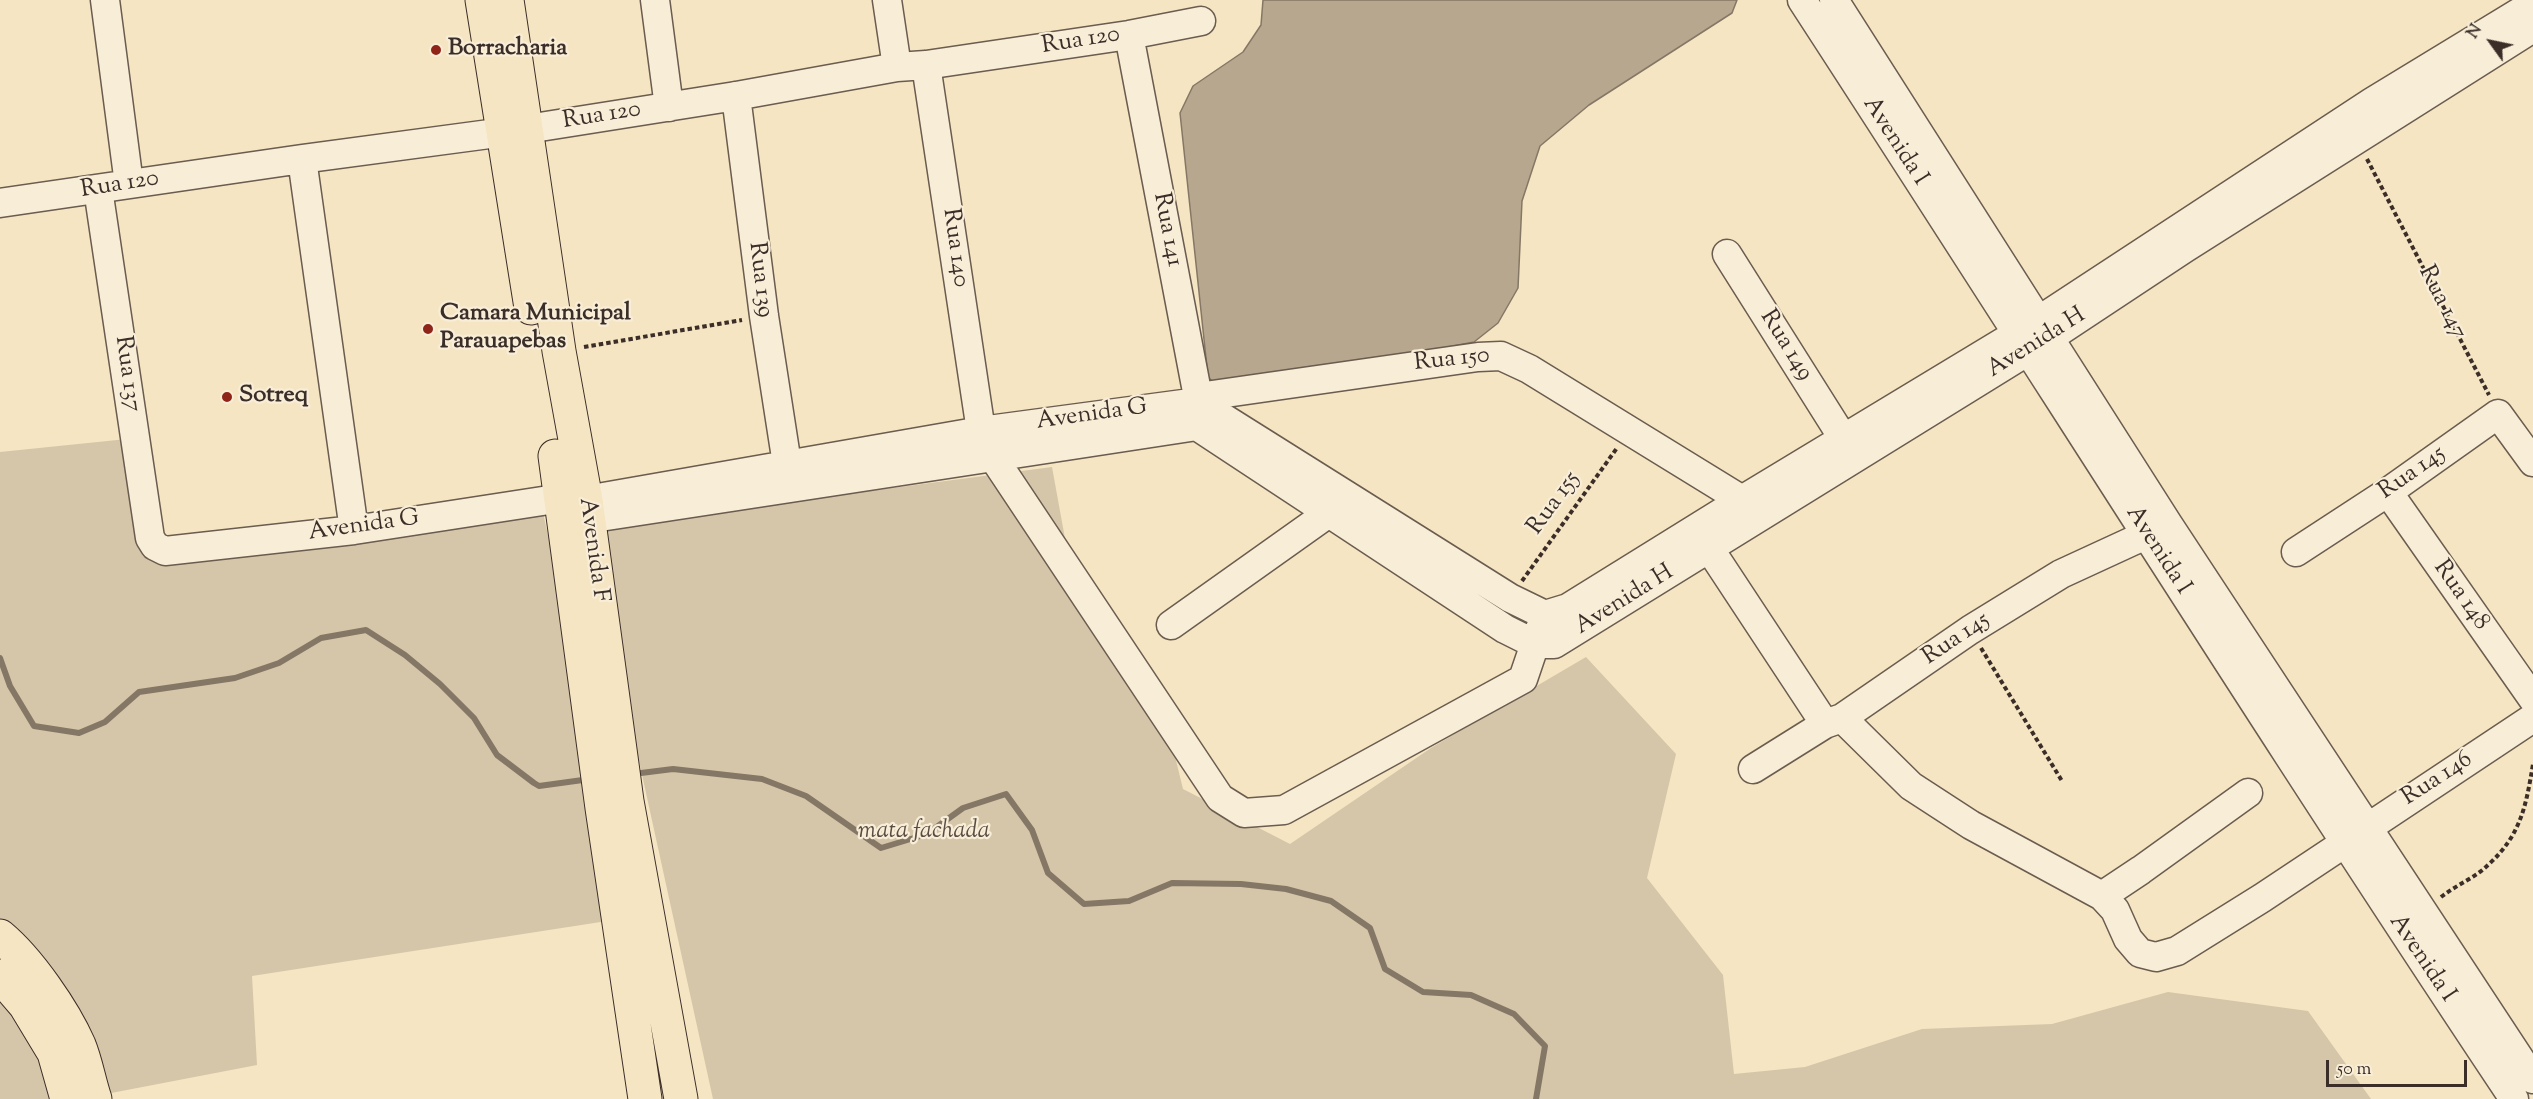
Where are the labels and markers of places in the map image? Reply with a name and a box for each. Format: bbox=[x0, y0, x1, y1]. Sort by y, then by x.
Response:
place label: Borracharia bbox=[448, 36, 567, 64]
marker: Borracharia bbox=[429, 43, 443, 57]
place label: Camara Municipal Parauapebas bbox=[440, 301, 631, 357]
marker: Camara Municipal Parauapebas bbox=[421, 322, 435, 336]
place label: Sotreq bbox=[239, 383, 308, 411]
marker: Sotreq bbox=[220, 390, 234, 404]

